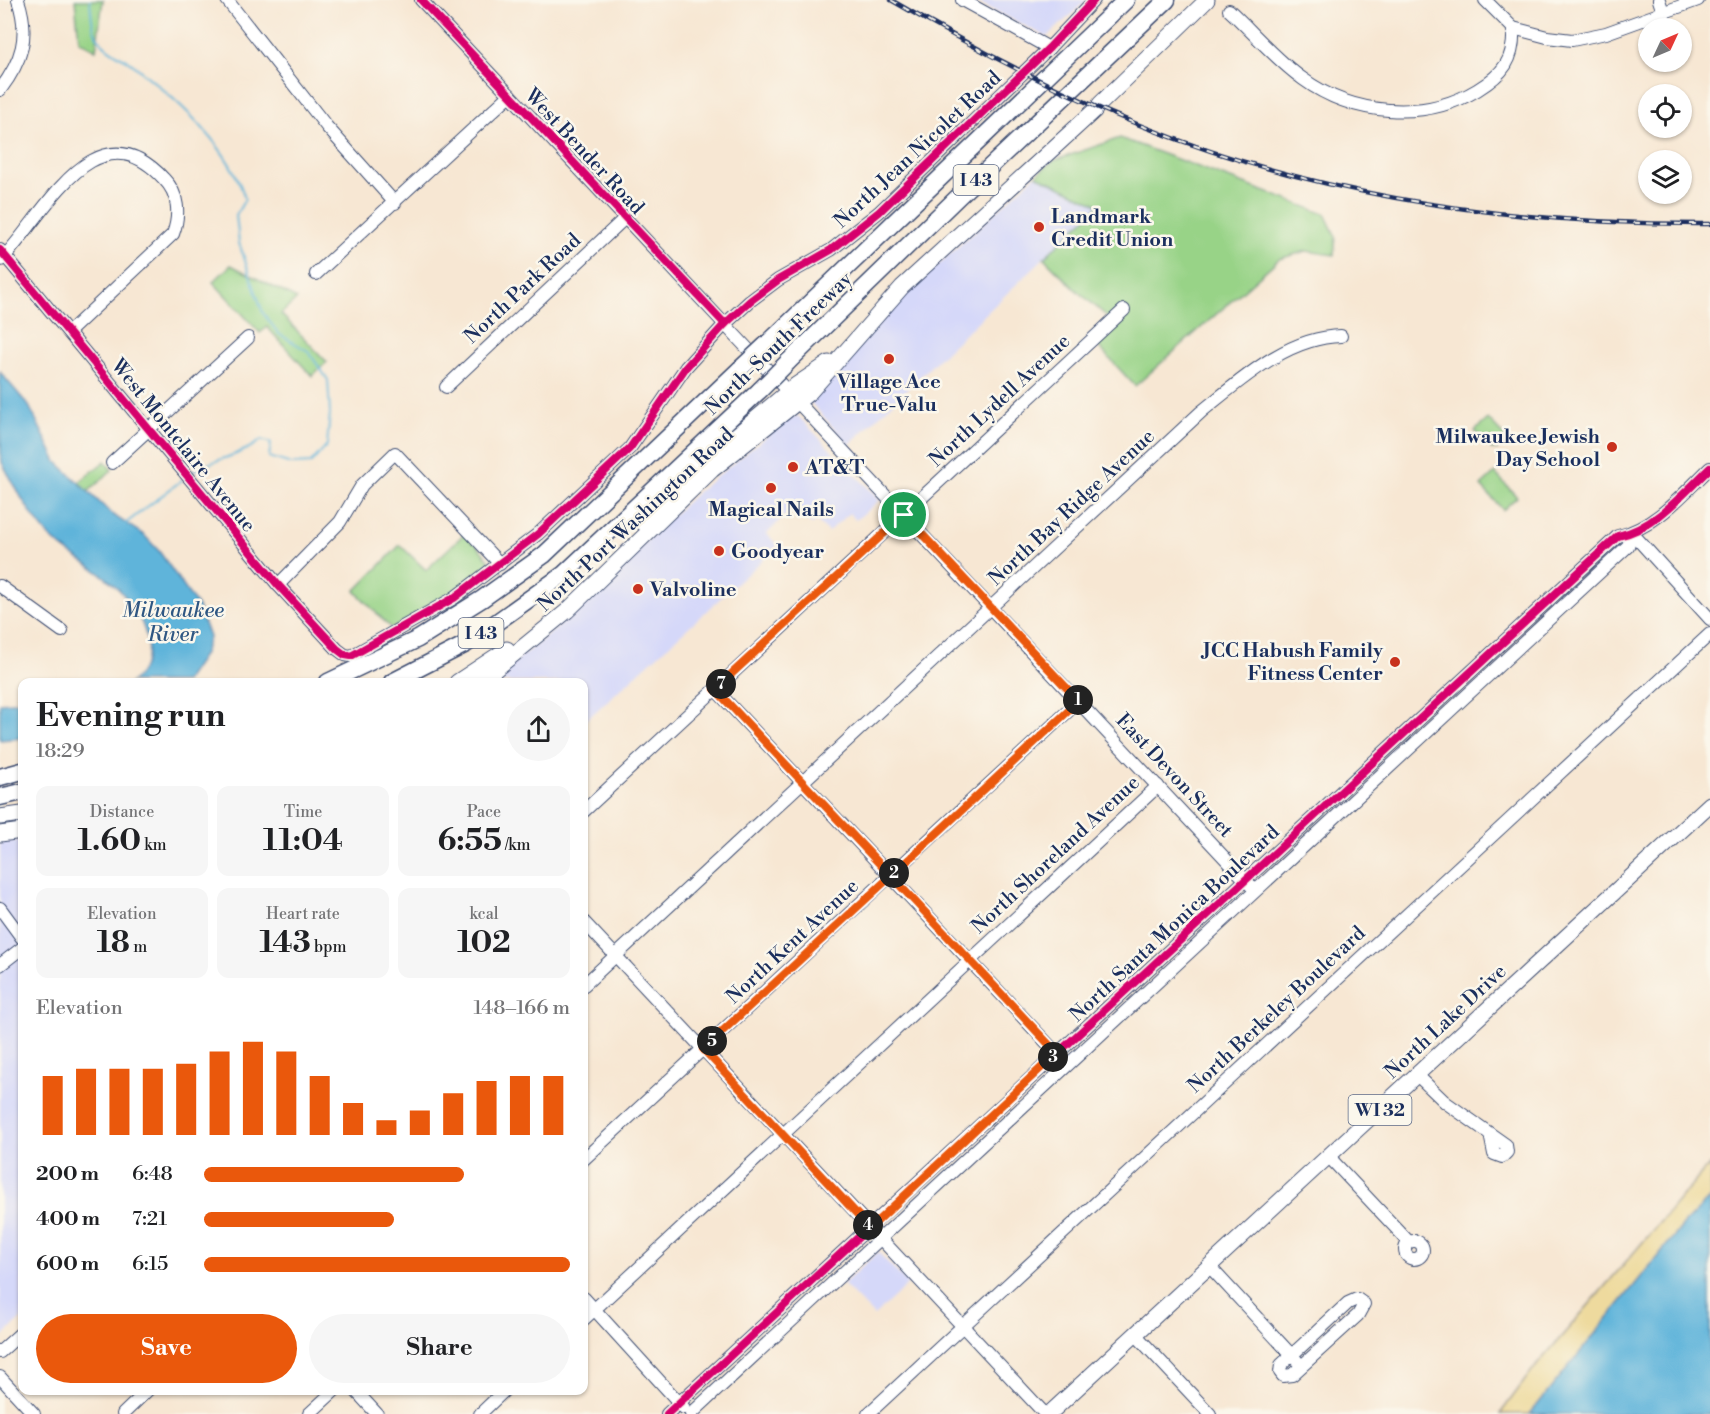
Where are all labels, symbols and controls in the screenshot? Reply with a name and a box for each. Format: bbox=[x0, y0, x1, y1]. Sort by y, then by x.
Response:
north arrow bbox=[1638, 18, 1692, 72]
map controls bbox=[1638, 18, 1692, 204]
street label: North Jean Nicolet Road bbox=[829, 66, 1007, 234]
street label: West Bender Road bbox=[518, 83, 649, 221]
button: locate bbox=[1638, 84, 1692, 138]
button: layers bbox=[1638, 150, 1692, 204]
road number: I 43 bbox=[954, 165, 998, 195]
place label: Landmark Credit Union bbox=[1051, 205, 1174, 253]
marker: Landmark Credit Union bbox=[1032, 220, 1046, 234]
street label: North Park Road bbox=[459, 228, 587, 350]
street label: North-South Freeway bbox=[700, 267, 858, 421]
street label: North Lydell Avenue bbox=[924, 329, 1076, 473]
marker: Village Ace True-Valu bbox=[882, 352, 896, 366]
street label: West Montclaire Avenue bbox=[105, 353, 261, 538]
place label: Village Ace True-Valu bbox=[836, 370, 941, 418]
street label: North Port Washington Road bbox=[533, 422, 740, 618]
street label: North Bay Ridge Avenue bbox=[984, 425, 1160, 592]
place label: Milwaukee Jewish Day School bbox=[1435, 425, 1601, 473]
marker: Milwaukee Jewish Day School bbox=[1605, 440, 1619, 454]
place label: AT&T bbox=[804, 456, 865, 481]
marker: AT&T bbox=[786, 460, 800, 474]
marker: Magical Nails bbox=[764, 481, 778, 495]
pin bbox=[878, 489, 929, 540]
place label: Magical Nails bbox=[708, 498, 834, 523]
icon: arrive bbox=[887, 498, 920, 531]
place label: Goodyear bbox=[731, 540, 824, 565]
marker: Goodyear bbox=[712, 544, 726, 558]
place label: Valvoline bbox=[649, 578, 737, 603]
marker: Valvoline bbox=[631, 582, 645, 596]
water label: Milwaukee River bbox=[122, 598, 224, 648]
road number: I 43 bbox=[458, 618, 504, 648]
place label: JCC Habush Family Fitness Center bbox=[1200, 639, 1384, 687]
marker: JCC Habush Family Fitness Center bbox=[1388, 655, 1402, 669]
pin: 7 bbox=[706, 669, 736, 699]
text: 7 bbox=[716, 674, 726, 694]
pin: 1 bbox=[1063, 685, 1093, 715]
text: 1 bbox=[1074, 690, 1082, 710]
text: Evening run bbox=[36, 696, 225, 737]
button: share bbox=[507, 698, 570, 761]
street label: East Devon Street bbox=[1110, 709, 1238, 843]
text: 18:29 bbox=[36, 739, 85, 764]
street label: North Shoreland Avenue bbox=[967, 771, 1145, 940]
text: Distance bbox=[90, 802, 154, 822]
text: Time bbox=[284, 802, 322, 822]
text: Pace bbox=[467, 802, 501, 822]
street label: North Santa Monica Boulevard bbox=[1065, 820, 1286, 1028]
text: 1.60 bbox=[77, 822, 141, 860]
text: 11:04 bbox=[263, 822, 343, 860]
text: 6:55 bbox=[437, 822, 502, 860]
text: km bbox=[141, 835, 167, 855]
text: /km bbox=[502, 835, 531, 855]
pin: 2 bbox=[879, 858, 909, 888]
text: 2 bbox=[889, 863, 899, 883]
street label: North Kent Avenue bbox=[722, 874, 864, 1010]
text: Elevation bbox=[87, 904, 157, 924]
text: Heart rate bbox=[266, 904, 340, 924]
text: kcal bbox=[469, 904, 499, 924]
street label: North Berkeley Boulevard bbox=[1183, 921, 1371, 1099]
text: 18 bbox=[97, 924, 130, 962]
text: 143 bbox=[260, 924, 311, 962]
text: 102 bbox=[457, 924, 511, 962]
text: m bbox=[130, 937, 147, 957]
text: bpm bbox=[311, 937, 346, 957]
street label: North Lake Drive bbox=[1380, 959, 1512, 1085]
text: Elevation bbox=[36, 996, 123, 1021]
text: 148–166 m bbox=[473, 996, 570, 1021]
pin: 5 bbox=[697, 1026, 727, 1056]
text: 5 bbox=[707, 1031, 717, 1051]
pin: 3 bbox=[1038, 1042, 1068, 1072]
text: 3 bbox=[1048, 1047, 1058, 1067]
road number: WI 32 bbox=[1348, 1095, 1412, 1125]
text: 200 m bbox=[36, 1162, 99, 1187]
text: 6:48 bbox=[132, 1162, 173, 1187]
text: 400 m bbox=[36, 1207, 100, 1232]
text: 7:21 bbox=[132, 1207, 167, 1232]
pin: 4 bbox=[853, 1210, 883, 1240]
text: 4 bbox=[863, 1215, 873, 1235]
text: 600 m bbox=[36, 1252, 99, 1277]
text: 6:15 bbox=[132, 1252, 168, 1277]
button: Save bbox=[36, 1314, 297, 1383]
button: Share bbox=[309, 1314, 570, 1383]

